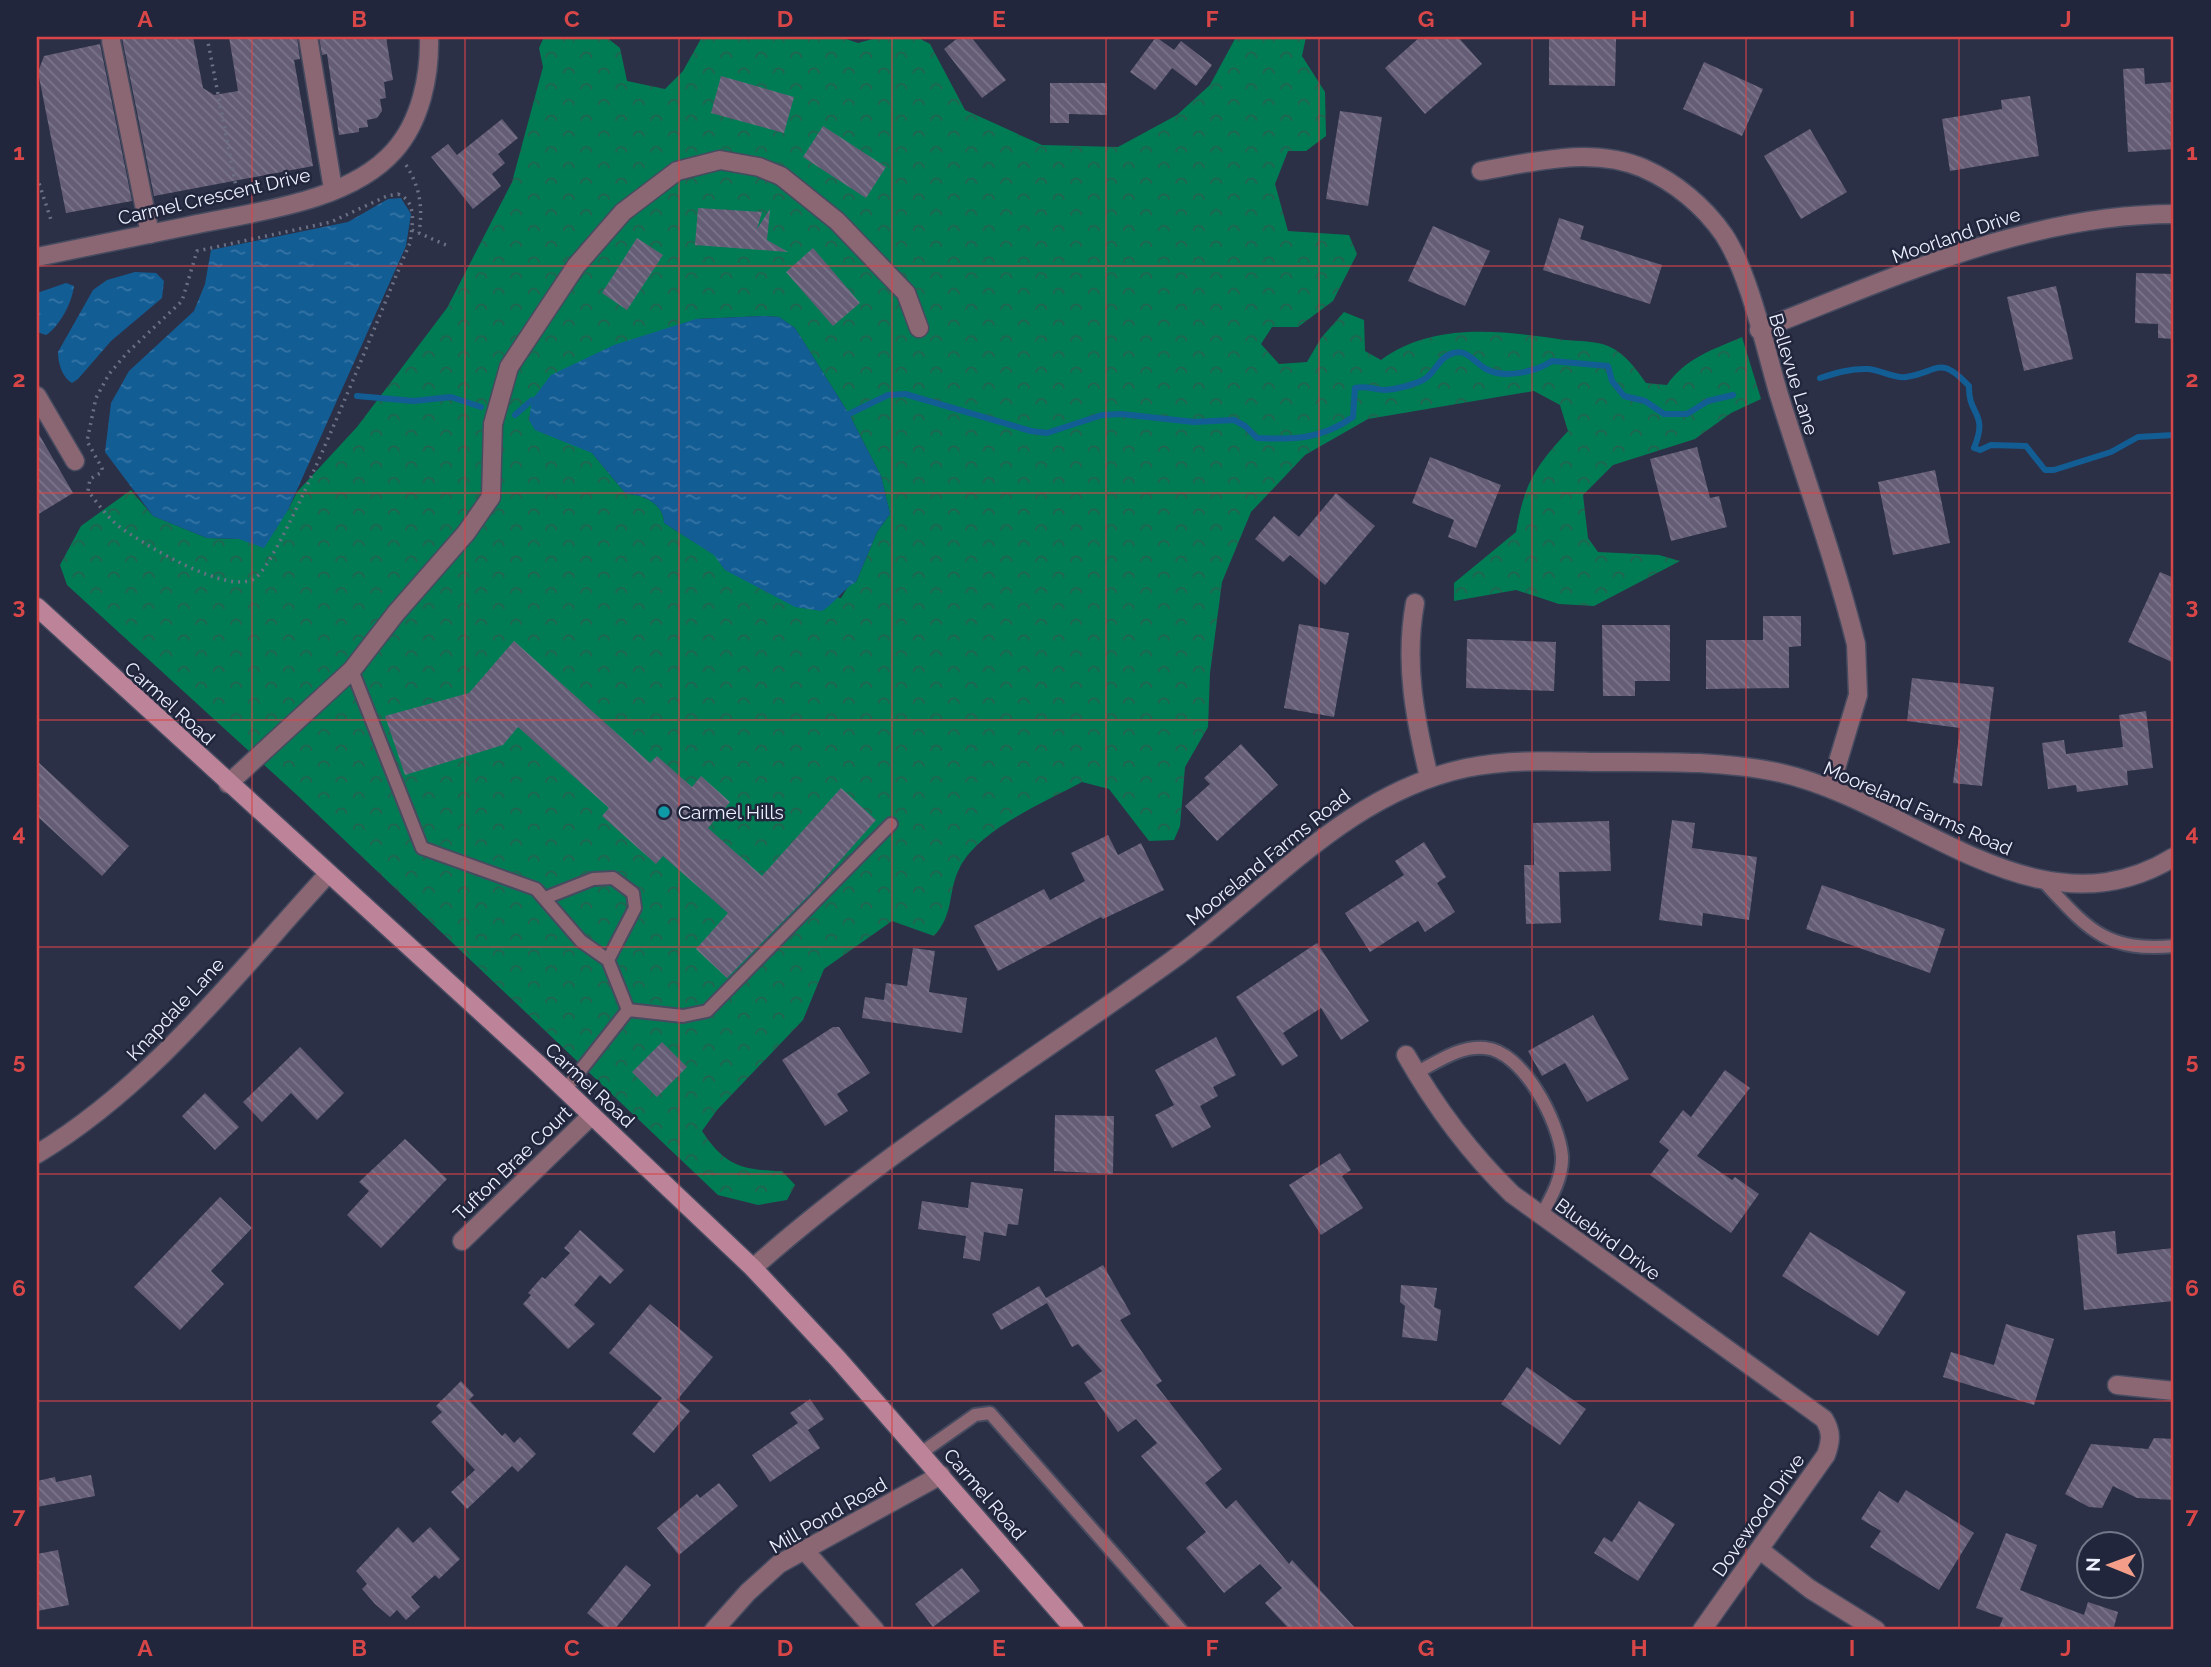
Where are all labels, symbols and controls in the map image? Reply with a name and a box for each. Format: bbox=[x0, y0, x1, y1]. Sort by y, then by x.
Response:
text: A bbox=[137, 5, 153, 32]
text: B bbox=[351, 5, 367, 32]
text: C bbox=[564, 5, 580, 32]
text: D bbox=[777, 5, 793, 32]
text: E bbox=[992, 5, 1006, 32]
text: F bbox=[1205, 5, 1219, 32]
text: G bbox=[1418, 5, 1434, 32]
text: H bbox=[1630, 5, 1648, 32]
text: I bbox=[1849, 5, 1855, 32]
text: J bbox=[2060, 5, 2072, 32]
text: 1 bbox=[13, 138, 25, 165]
text: 1 bbox=[2186, 138, 2198, 165]
street label: Carmel Crescent Drive bbox=[116, 163, 312, 229]
street label: Moorland Drive bbox=[1889, 203, 2023, 267]
street label: Bellevue Lane bbox=[1765, 310, 1823, 438]
text: 2 bbox=[13, 365, 25, 392]
text: 2 bbox=[2186, 365, 2198, 392]
text: 3 bbox=[13, 592, 25, 619]
text: 3 bbox=[2186, 592, 2198, 619]
street label: Carmel Road bbox=[120, 657, 220, 749]
street label: Mooreland Farms Road bbox=[1820, 756, 2016, 860]
street label: Mooreland Farms Road bbox=[1182, 784, 1354, 930]
place label: Carmel Hills bbox=[678, 801, 784, 823]
marker: Carmel Hills bbox=[656, 804, 672, 820]
text: 4 bbox=[12, 819, 26, 846]
text: 4 bbox=[2185, 819, 2199, 846]
street label: Knapdale Lane bbox=[122, 953, 228, 1065]
street label: Carmel Road bbox=[541, 1038, 639, 1132]
text: 5 bbox=[13, 1047, 26, 1074]
text: 5 bbox=[2186, 1047, 2199, 1074]
street label: Tufton Brae Court bbox=[449, 1101, 576, 1225]
street label: Bluebird Drive bbox=[1551, 1194, 1665, 1284]
text: 6 bbox=[12, 1274, 26, 1301]
text: 6 bbox=[2185, 1274, 2199, 1301]
street label: Carmel Road bbox=[939, 1444, 1031, 1544]
street label: Dovewood Drive bbox=[1707, 1449, 1809, 1581]
street label: Mill Pond Road bbox=[765, 1473, 891, 1557]
text: 7 bbox=[13, 1501, 26, 1528]
text: 7 bbox=[2186, 1501, 2199, 1528]
north arrow bbox=[2074, 1530, 2144, 1600]
text: N bbox=[2082, 1557, 2104, 1572]
text: A bbox=[137, 1634, 153, 1661]
text: B bbox=[351, 1634, 367, 1661]
text: C bbox=[564, 1634, 580, 1661]
text: D bbox=[777, 1634, 793, 1661]
text: E bbox=[992, 1634, 1006, 1661]
text: F bbox=[1205, 1634, 1219, 1661]
text: G bbox=[1418, 1634, 1434, 1661]
text: H bbox=[1630, 1634, 1648, 1661]
text: I bbox=[1849, 1634, 1855, 1661]
text: J bbox=[2060, 1634, 2072, 1661]

